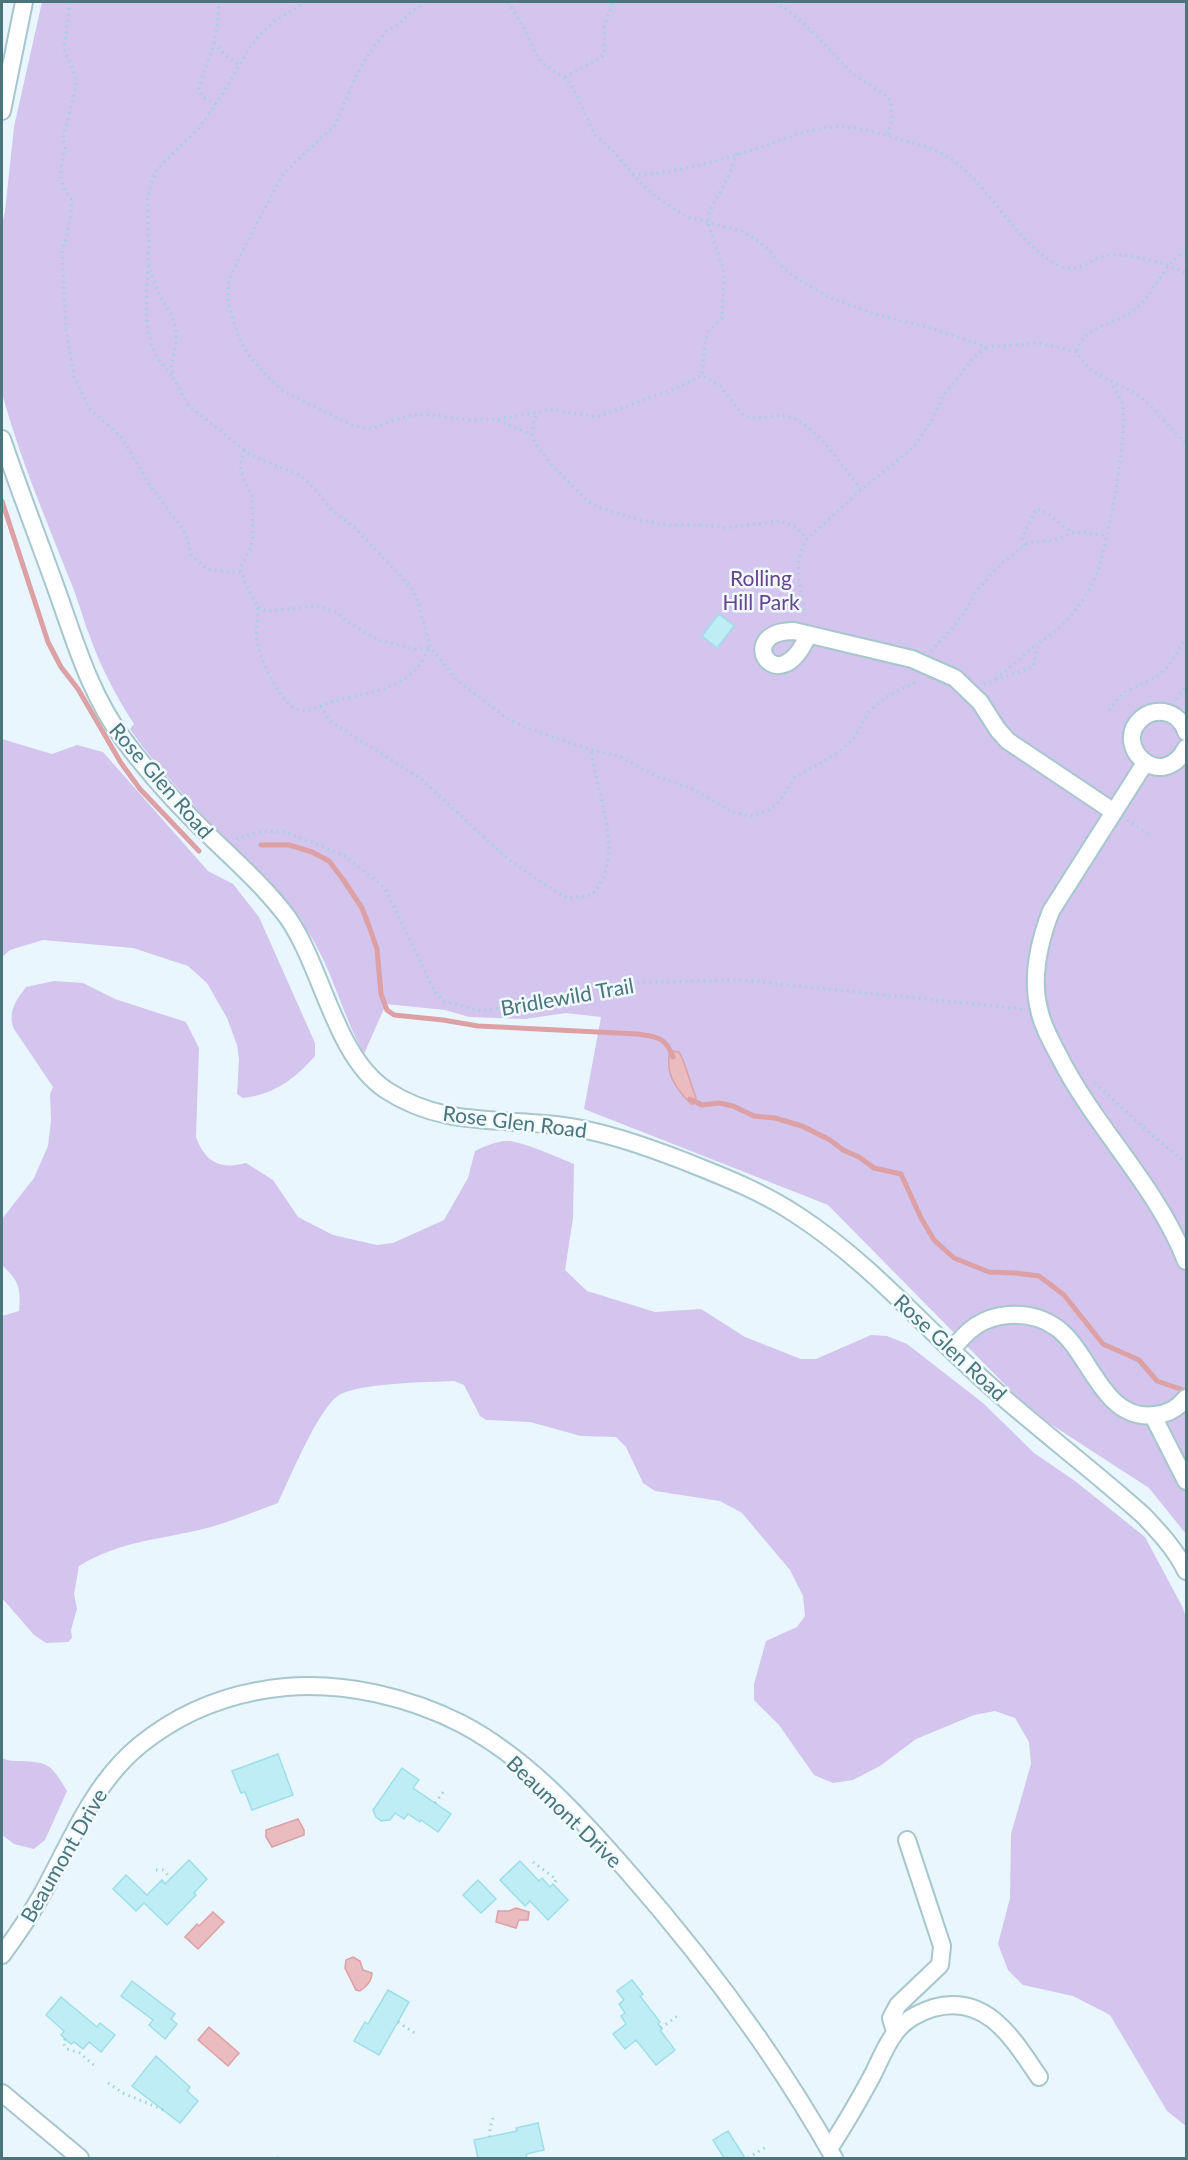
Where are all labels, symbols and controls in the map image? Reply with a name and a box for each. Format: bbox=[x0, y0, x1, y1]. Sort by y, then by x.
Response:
park label: Rolling Hill Park bbox=[722, 565, 800, 614]
street label: Rose Glen Road bbox=[105, 717, 219, 843]
street label: Bridlewild Trail bbox=[498, 972, 636, 1020]
street label: Rose Glen Road bbox=[442, 1100, 588, 1142]
street label: Rose Glen Road bbox=[889, 1288, 1013, 1406]
street label: Beaumont Drive bbox=[502, 1750, 628, 1872]
street label: Beaumont Drive bbox=[15, 1784, 111, 1926]

